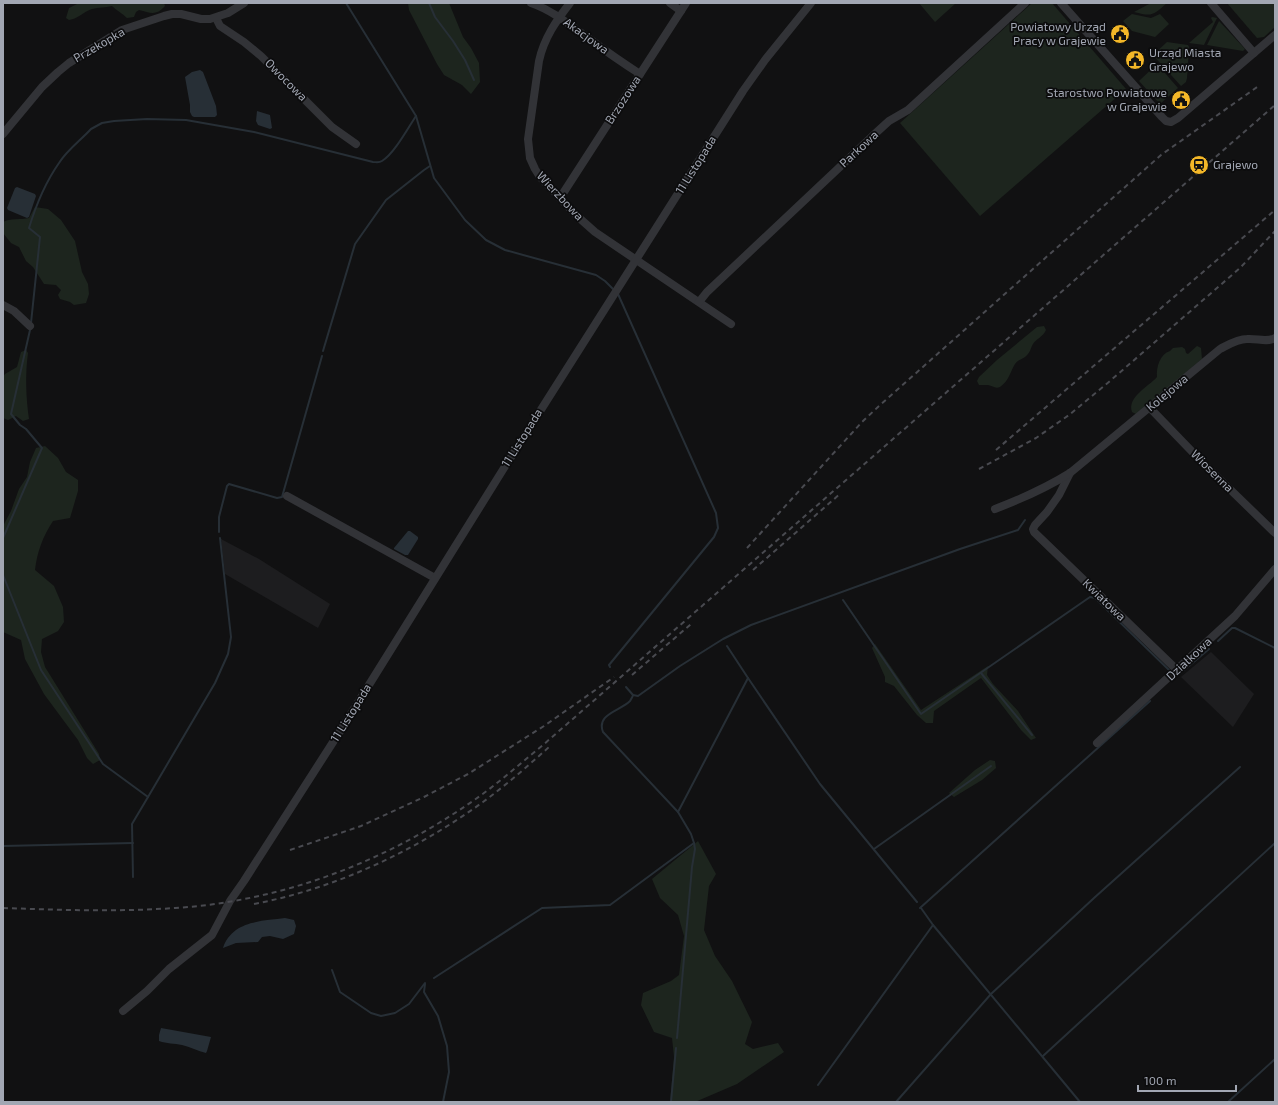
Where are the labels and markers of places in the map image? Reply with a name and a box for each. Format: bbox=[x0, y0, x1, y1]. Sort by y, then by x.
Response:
place label: Powiatowy Urząd Pracy w Grajewie bbox=[1010, 19, 1106, 48]
public building icon: Powiatowy Urząd Pracy w Grajewie bbox=[1109, 23, 1131, 45]
place label: Urząd Miasta Grajewo bbox=[1149, 45, 1221, 74]
public building icon: Urząd Miasta Grajewo bbox=[1124, 49, 1146, 71]
place label: Starostwo Powiatowe w Grajewie bbox=[1047, 85, 1167, 114]
public building icon: Starostwo Powiatowe w Grajewie bbox=[1170, 89, 1192, 111]
station icon: Grajewo bbox=[1188, 154, 1210, 176]
place label: Grajewo bbox=[1213, 157, 1258, 172]

